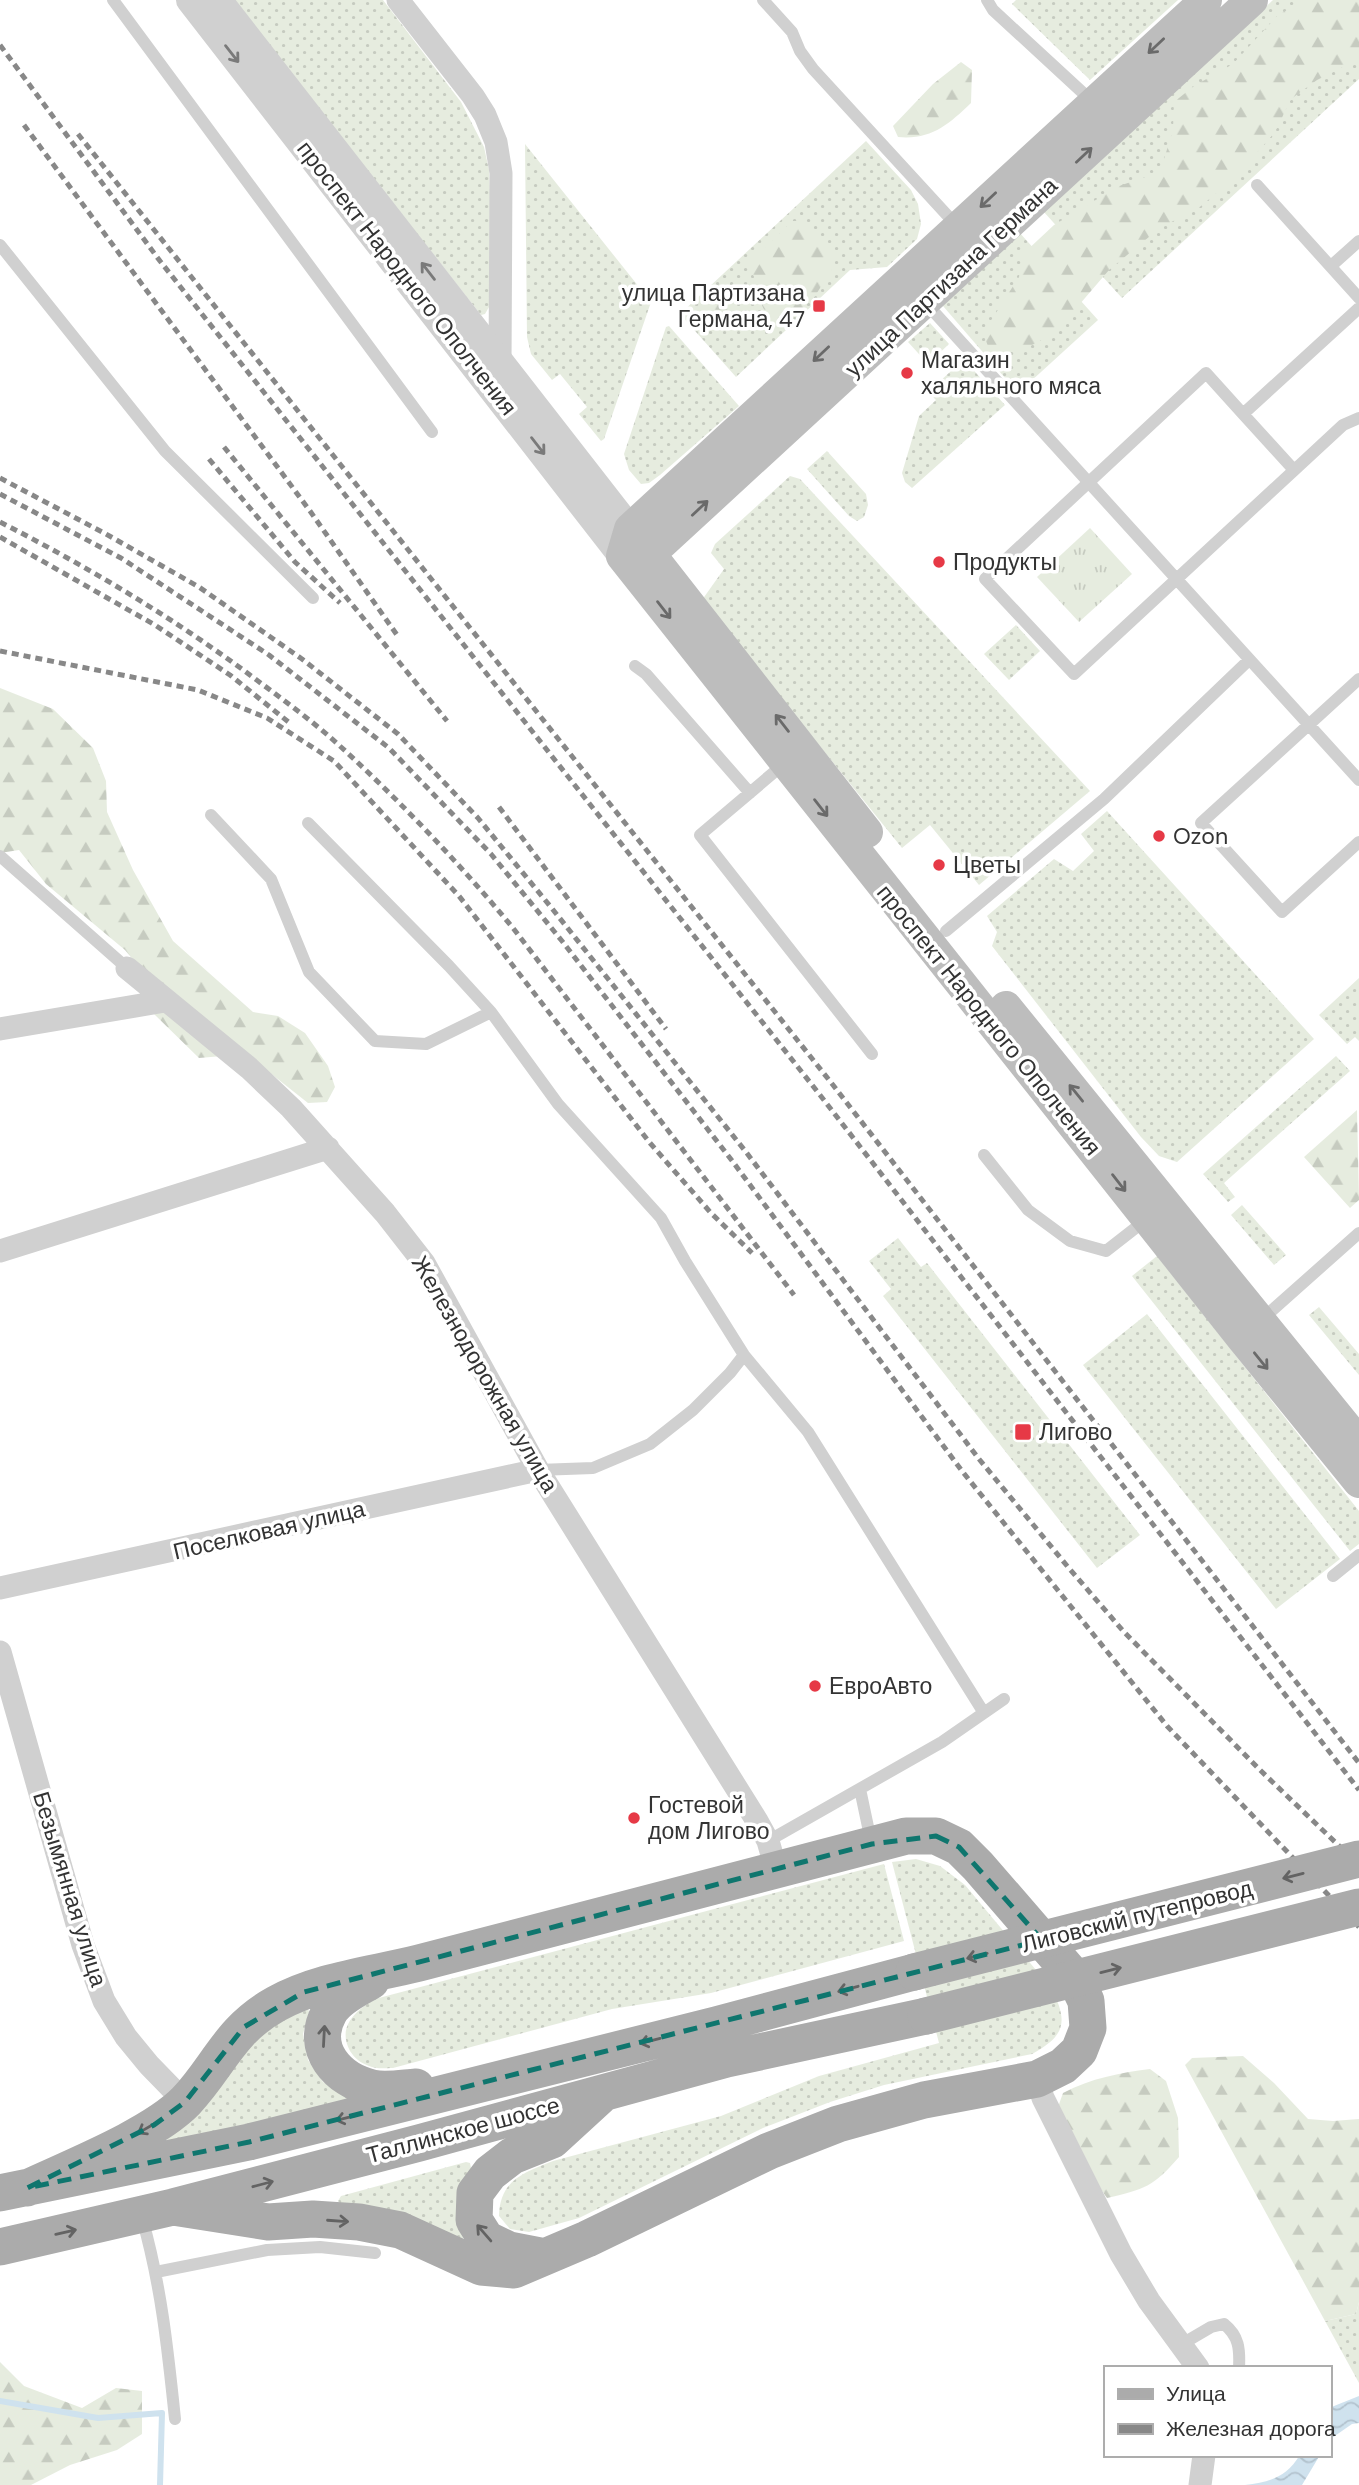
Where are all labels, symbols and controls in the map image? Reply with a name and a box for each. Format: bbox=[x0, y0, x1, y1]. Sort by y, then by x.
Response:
one-way arrow bbox=[1148, 38, 1165, 55]
one-way arrow bbox=[225, 44, 240, 63]
street label: проспект Народного Ополчения bbox=[290, 135, 524, 421]
one-way arrow bbox=[1075, 147, 1093, 163]
street label: улица Партизана Германа bbox=[838, 170, 1064, 383]
one-way arrow bbox=[980, 192, 997, 209]
one-way arrow bbox=[421, 262, 436, 281]
place label: улица Партизана Германа, 47 bbox=[622, 278, 805, 334]
marker: улица Партизана Германа, 47 bbox=[811, 298, 827, 314]
place label: Магазин халяльного мяса bbox=[921, 345, 1101, 401]
one-way arrow bbox=[813, 346, 830, 363]
marker: Магазин халяльного мяса bbox=[899, 365, 915, 381]
one-way arrow bbox=[530, 436, 545, 455]
one-way arrow bbox=[691, 500, 709, 516]
place label: Продукты bbox=[953, 547, 1057, 577]
marker: Продукты bbox=[931, 554, 947, 570]
one-way arrow bbox=[657, 600, 672, 618]
one-way arrow bbox=[775, 715, 790, 733]
one-way arrow bbox=[813, 798, 828, 816]
place label: Ozon bbox=[1173, 821, 1228, 851]
marker: Ozon bbox=[1151, 828, 1167, 844]
place label: Цветы bbox=[953, 850, 1021, 880]
marker: Цветы bbox=[931, 857, 947, 873]
street label: проспект Народного Ополчения bbox=[870, 878, 1108, 1162]
one-way arrow bbox=[1069, 1084, 1084, 1102]
one-way arrow bbox=[1111, 1174, 1127, 1192]
street label: Железнодорожная улица bbox=[405, 1250, 565, 1498]
one-way arrow bbox=[1253, 1352, 1268, 1370]
place label: Лигово bbox=[1039, 1417, 1112, 1447]
marker: Лигово bbox=[1013, 1422, 1033, 1442]
street label: Поселковая улица bbox=[170, 1493, 368, 1567]
place label: ЕвроАвто bbox=[829, 1671, 932, 1701]
marker: ЕвроАвто bbox=[807, 1678, 823, 1694]
street label: Безымянная улица bbox=[26, 1788, 114, 1991]
place label: Гостевой дом Лигово bbox=[648, 1790, 770, 1846]
marker: Гостевой дом Лигово bbox=[626, 1810, 642, 1826]
one-way arrow bbox=[1282, 1870, 1305, 1883]
street label: Лиговский путепровод bbox=[1019, 1873, 1256, 1959]
one-way arrow bbox=[966, 1950, 989, 1963]
one-way arrow bbox=[1099, 1963, 1122, 1976]
one-way arrow bbox=[838, 1984, 860, 1997]
one-way arrow bbox=[318, 2025, 331, 2048]
one-way arrow bbox=[639, 2035, 662, 2048]
street label: Таллинское шоссе bbox=[363, 2090, 563, 2170]
one-way arrow bbox=[335, 2112, 358, 2125]
one-way arrow bbox=[137, 2122, 157, 2136]
one-way arrow bbox=[252, 2176, 274, 2189]
one-way arrow bbox=[326, 2215, 349, 2228]
one-way arrow bbox=[55, 2224, 77, 2237]
one-way arrow bbox=[476, 2224, 493, 2242]
legend bbox=[1104, 2366, 1331, 2457]
text: Улица bbox=[1166, 2380, 1226, 2408]
text: Железная дорога bbox=[1166, 2415, 1336, 2443]

